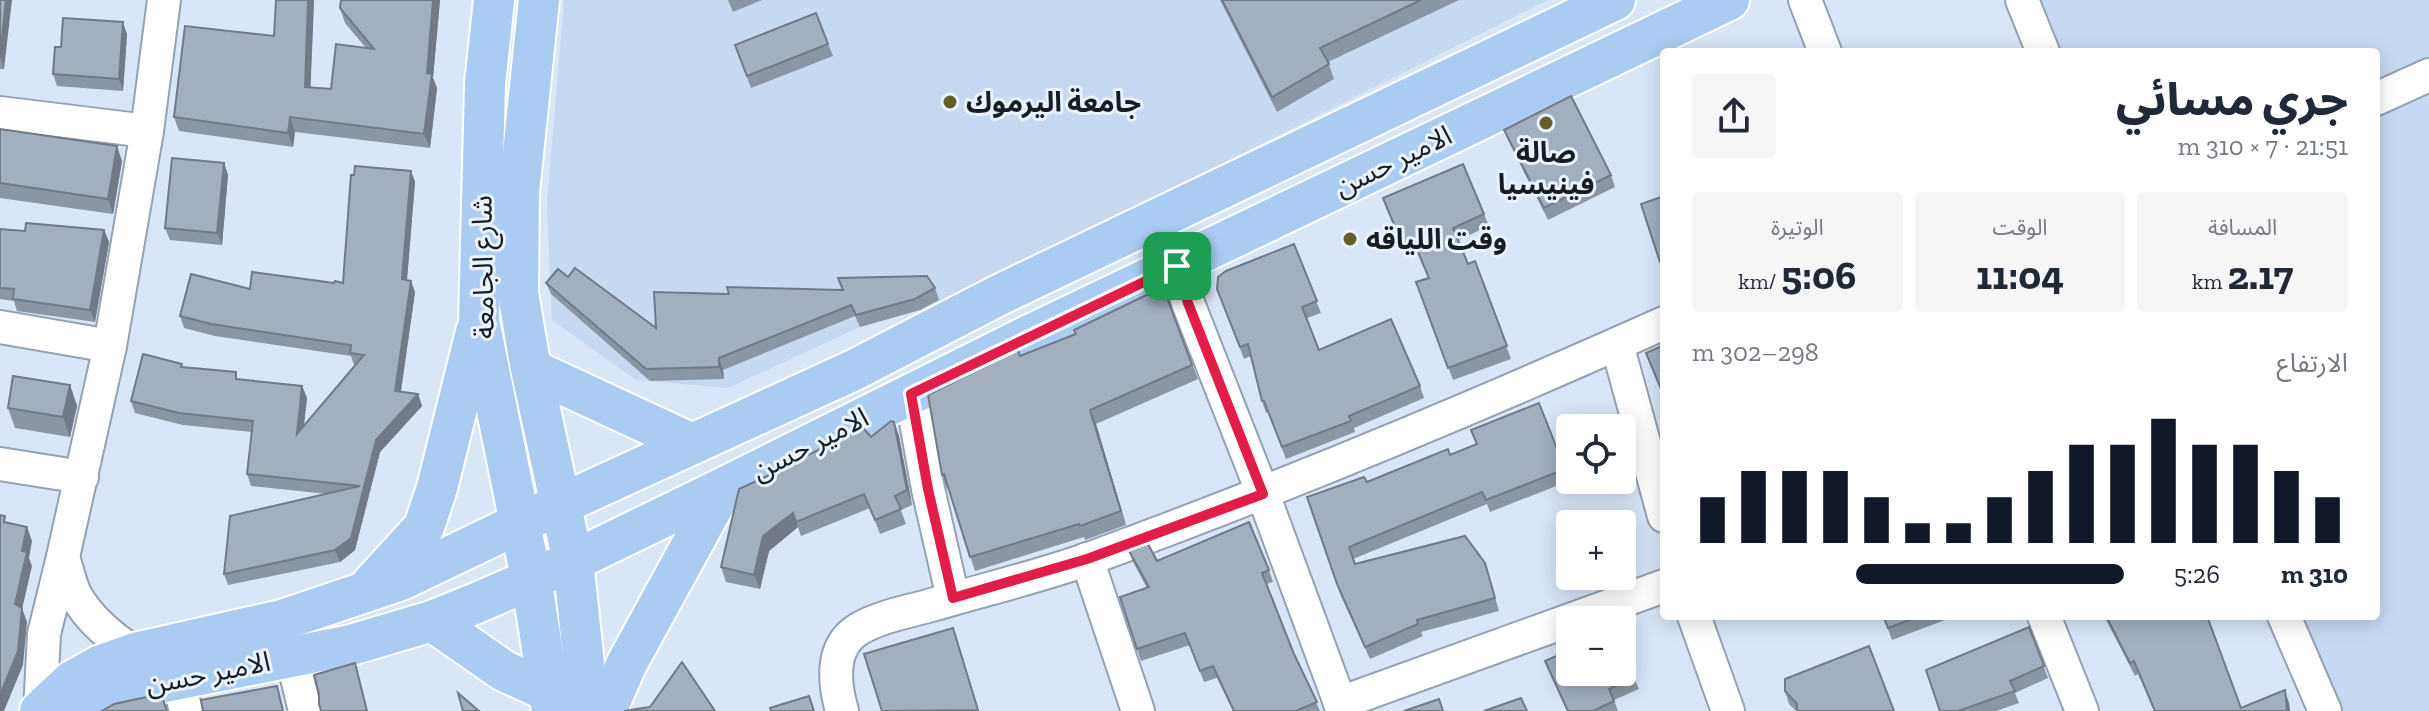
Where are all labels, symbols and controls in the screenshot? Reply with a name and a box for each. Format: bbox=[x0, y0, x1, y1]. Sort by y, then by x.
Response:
text: جري مسائي bbox=[2116, 73, 2348, 126]
button: share bbox=[1692, 74, 1776, 158]
place label: جامعة اليرموك bbox=[966, 86, 1141, 119]
marker: جامعة اليرموك bbox=[941, 93, 959, 111]
marker: صالة فينيسيا bbox=[1537, 114, 1555, 132]
street label: الامير حسن bbox=[1329, 118, 1457, 204]
text: 21:51 · 7 × 310 m bbox=[2178, 130, 2348, 162]
place label: صالة فينيسيا bbox=[1498, 136, 1594, 201]
street label: شارع الجامعة bbox=[465, 195, 505, 339]
text: الوتيرة bbox=[1771, 214, 1824, 241]
text: الوقت bbox=[1992, 214, 2048, 241]
text: المسافة bbox=[2208, 214, 2277, 241]
place label: وقت اللياقه bbox=[1366, 223, 1507, 256]
marker: وقت اللياقه bbox=[1341, 230, 1359, 248]
pin bbox=[1143, 232, 1211, 300]
icon: arrive bbox=[1155, 244, 1199, 288]
text: 5:06 bbox=[1781, 251, 1856, 299]
text: 11:04 bbox=[1976, 251, 2064, 299]
text: 2.17 bbox=[2228, 251, 2293, 299]
text: /km bbox=[1738, 268, 1781, 295]
text: km bbox=[2192, 268, 2228, 295]
text: 298–302 m bbox=[1692, 336, 1819, 368]
text: الارتفاع bbox=[2277, 347, 2348, 379]
street label: الامير حسن bbox=[746, 401, 874, 487]
map controls bbox=[1556, 414, 1636, 686]
button: locate bbox=[1556, 414, 1636, 494]
button: + bbox=[1556, 510, 1636, 590]
text: 5:26 bbox=[2174, 558, 2220, 590]
text: 310 m bbox=[2281, 558, 2348, 590]
button: − bbox=[1556, 606, 1636, 686]
street label: الامير حسن bbox=[143, 645, 273, 701]

